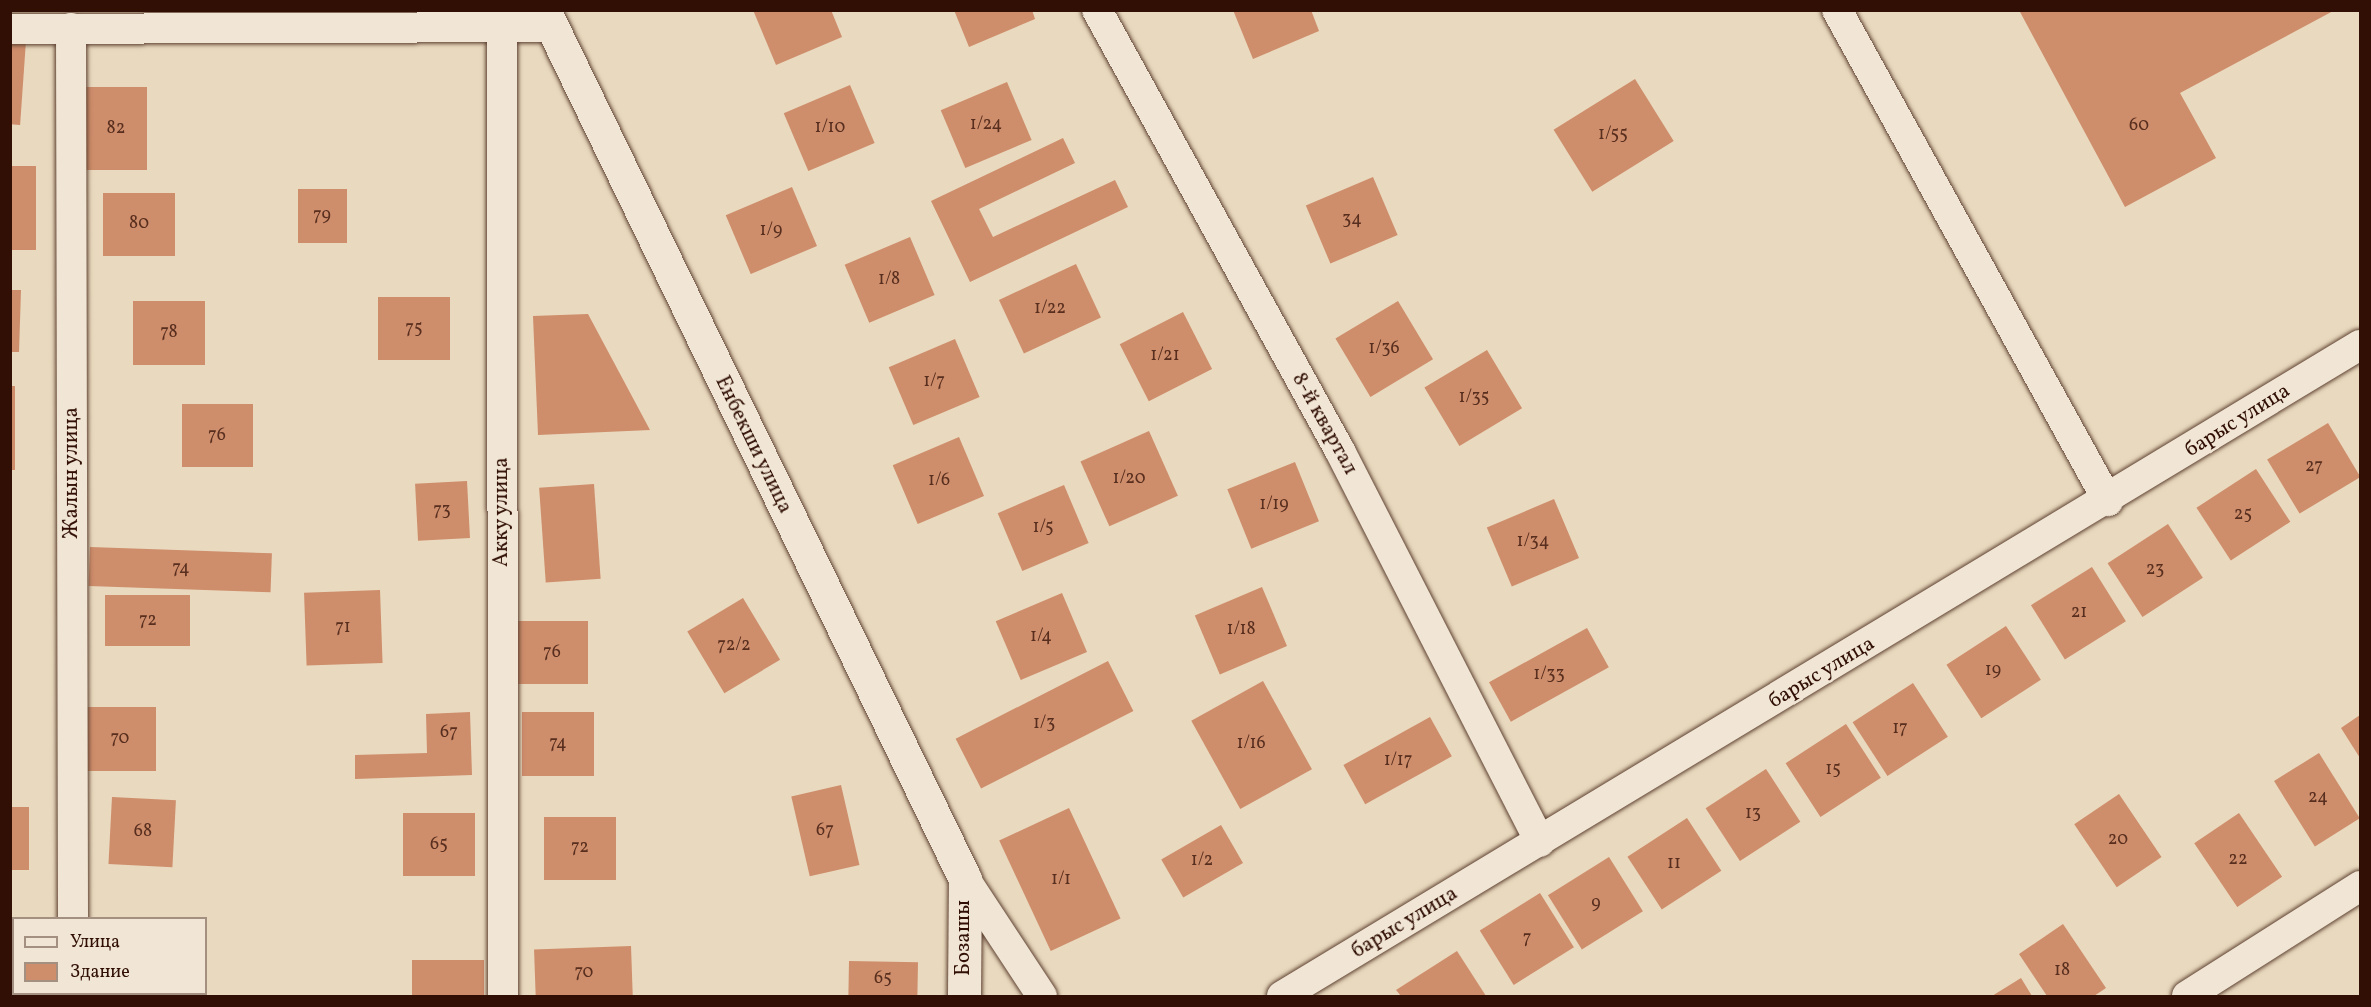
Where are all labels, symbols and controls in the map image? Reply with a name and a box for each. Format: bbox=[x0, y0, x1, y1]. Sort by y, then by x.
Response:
house number: 1/24 bbox=[970, 114, 1002, 136]
house number: 60 bbox=[2129, 115, 2149, 137]
house number: 1/10 bbox=[815, 117, 845, 139]
house number: 82 bbox=[107, 118, 125, 140]
house number: 1/55 bbox=[1598, 124, 1628, 146]
house number: 79 bbox=[313, 205, 331, 227]
house number: 34 bbox=[1342, 209, 1362, 231]
house number: 80 bbox=[129, 213, 149, 235]
house number: 1/9 bbox=[760, 220, 782, 242]
house number: 1/8 bbox=[878, 269, 900, 291]
house number: 1/22 bbox=[1034, 298, 1066, 320]
house number: 75 bbox=[405, 318, 423, 340]
house number: 78 bbox=[160, 322, 178, 344]
house number: 1/36 bbox=[1368, 338, 1400, 360]
house number: 1/21 bbox=[1150, 345, 1180, 367]
street label: 8-й квартал bbox=[1286, 369, 1362, 479]
house number: 1/7 bbox=[923, 371, 945, 393]
street label: Енбекши улица bbox=[709, 372, 797, 518]
street label: барыс улица bbox=[2181, 379, 2295, 463]
house number: 1/35 bbox=[1459, 387, 1489, 409]
street label: Жалын улица bbox=[59, 407, 85, 539]
house number: 76 bbox=[208, 425, 226, 447]
street label: Акку улица bbox=[489, 456, 515, 568]
house number: 27 bbox=[2305, 456, 2323, 478]
house number: 1/20 bbox=[1113, 468, 1145, 490]
house number: 1/6 bbox=[928, 470, 950, 492]
house number: 1/19 bbox=[1259, 494, 1289, 516]
house number: 73 bbox=[433, 500, 451, 522]
house number: 25 bbox=[2234, 504, 2252, 526]
house number: 1/5 bbox=[1032, 517, 1054, 539]
house number: 1/34 bbox=[1517, 531, 1549, 553]
house number: 74 bbox=[172, 558, 190, 580]
house number: 23 bbox=[2146, 559, 2164, 581]
house number: 21 bbox=[2071, 602, 2087, 624]
house number: 72 bbox=[139, 610, 157, 632]
house number: 71 bbox=[335, 617, 351, 639]
house number: 1/18 bbox=[1226, 619, 1256, 641]
house number: 1/4 bbox=[1030, 626, 1052, 648]
street label: барыс улица bbox=[1764, 631, 1880, 715]
house number: 72/2 bbox=[717, 635, 751, 657]
house number: 76 bbox=[543, 642, 561, 664]
house number: 19 bbox=[1985, 660, 2001, 682]
house number: 1/33 bbox=[1533, 664, 1565, 686]
house number: 1/3 bbox=[1033, 713, 1055, 735]
house number: 17 bbox=[1892, 718, 1908, 740]
house number: 67 bbox=[440, 722, 458, 744]
house number: 70 bbox=[111, 728, 129, 750]
house number: 74 bbox=[549, 733, 567, 755]
house number: 1/16 bbox=[1236, 733, 1266, 755]
house number: 1/17 bbox=[1384, 750, 1412, 772]
house number: 15 bbox=[1825, 759, 1841, 781]
house number: 24 bbox=[2308, 787, 2328, 809]
house number: 13 bbox=[1745, 803, 1761, 825]
house number: 67 bbox=[816, 820, 834, 842]
house number: 68 bbox=[134, 821, 152, 843]
house number: 20 bbox=[2108, 829, 2128, 851]
house number: 65 bbox=[430, 834, 448, 856]
house number: 72 bbox=[571, 837, 589, 859]
house number: 22 bbox=[2228, 849, 2248, 871]
house number: 1/2 bbox=[1191, 850, 1213, 872]
house number: 11 bbox=[1667, 853, 1681, 875]
house number: 1/1 bbox=[1051, 869, 1071, 891]
street label: барыс улица bbox=[1347, 881, 1463, 965]
house number: 9 bbox=[1591, 893, 1601, 915]
street label: Бозашы bbox=[951, 900, 977, 976]
legend bbox=[12, 917, 207, 995]
house number: 7 bbox=[1523, 928, 1531, 950]
text: Улица bbox=[70, 930, 120, 955]
text: Здание bbox=[70, 960, 130, 985]
house number: 18 bbox=[2054, 960, 2070, 982]
house number: 70 bbox=[575, 962, 593, 984]
house number: 65 bbox=[874, 968, 892, 990]

